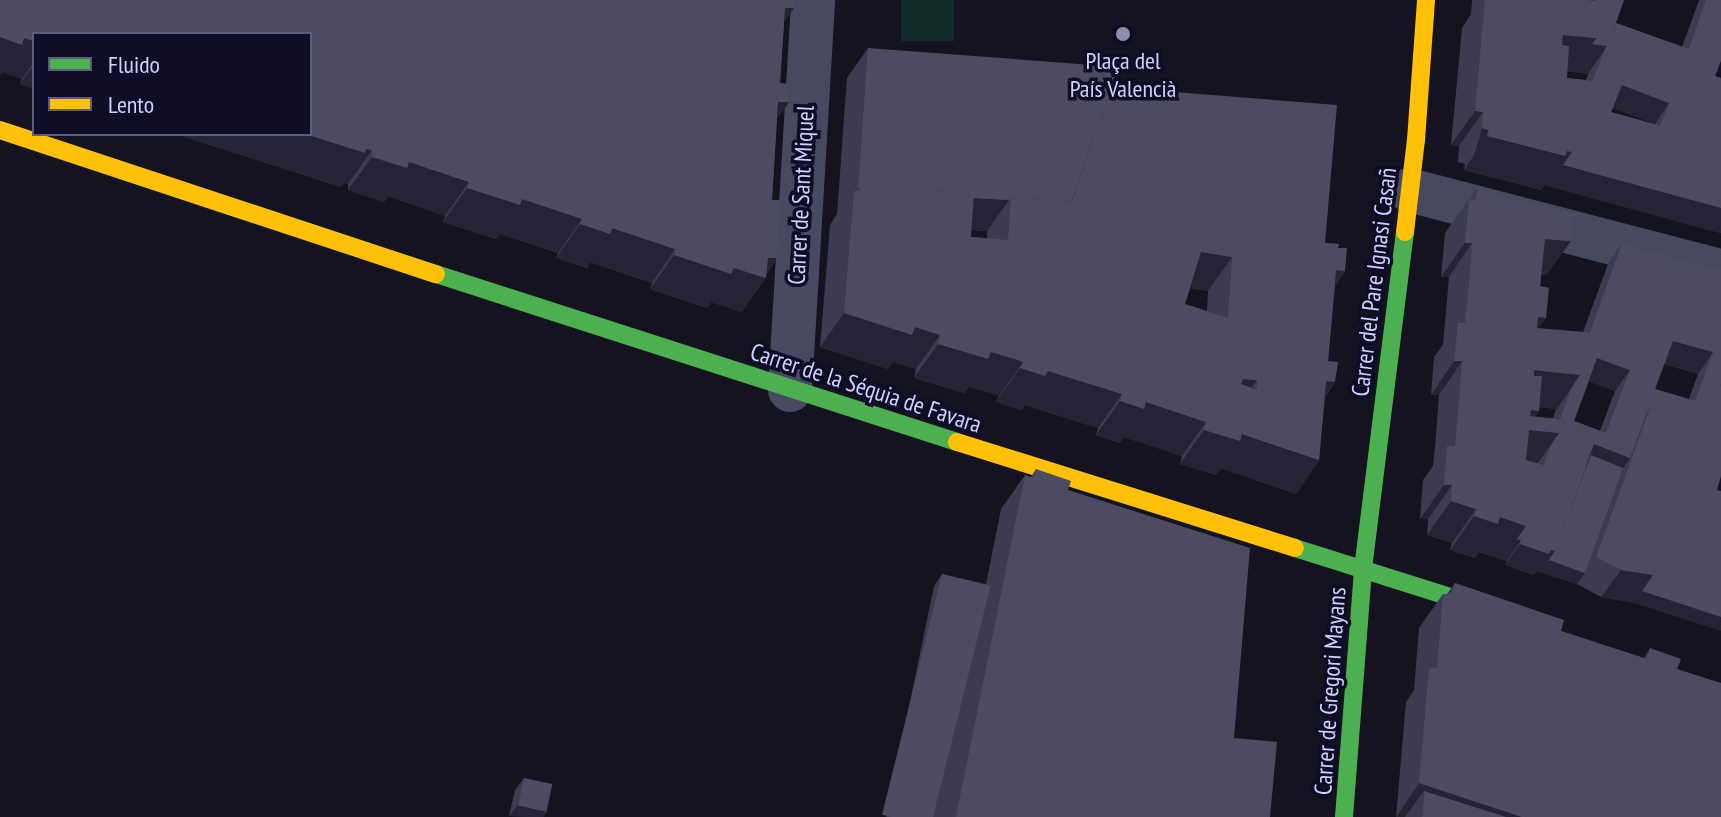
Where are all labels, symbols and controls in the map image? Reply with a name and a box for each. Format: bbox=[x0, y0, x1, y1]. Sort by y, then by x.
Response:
marker: Plaça del País Valencià bbox=[1114, 25, 1132, 43]
legend bbox=[32, 32, 312, 136]
place label: Plaça del País Valencià bbox=[1069, 47, 1177, 103]
text: Fluido bbox=[108, 49, 160, 80]
text: Lento bbox=[108, 89, 154, 120]
street label: Carrer de Sant Miquel bbox=[782, 105, 820, 285]
street label: Carrer del Pare Ignasi Casañ bbox=[1346, 166, 1402, 398]
street label: Carrer de la Séquia de Favara bbox=[747, 337, 985, 439]
street label: Carrer de Gregori Mayans bbox=[1308, 586, 1352, 796]

